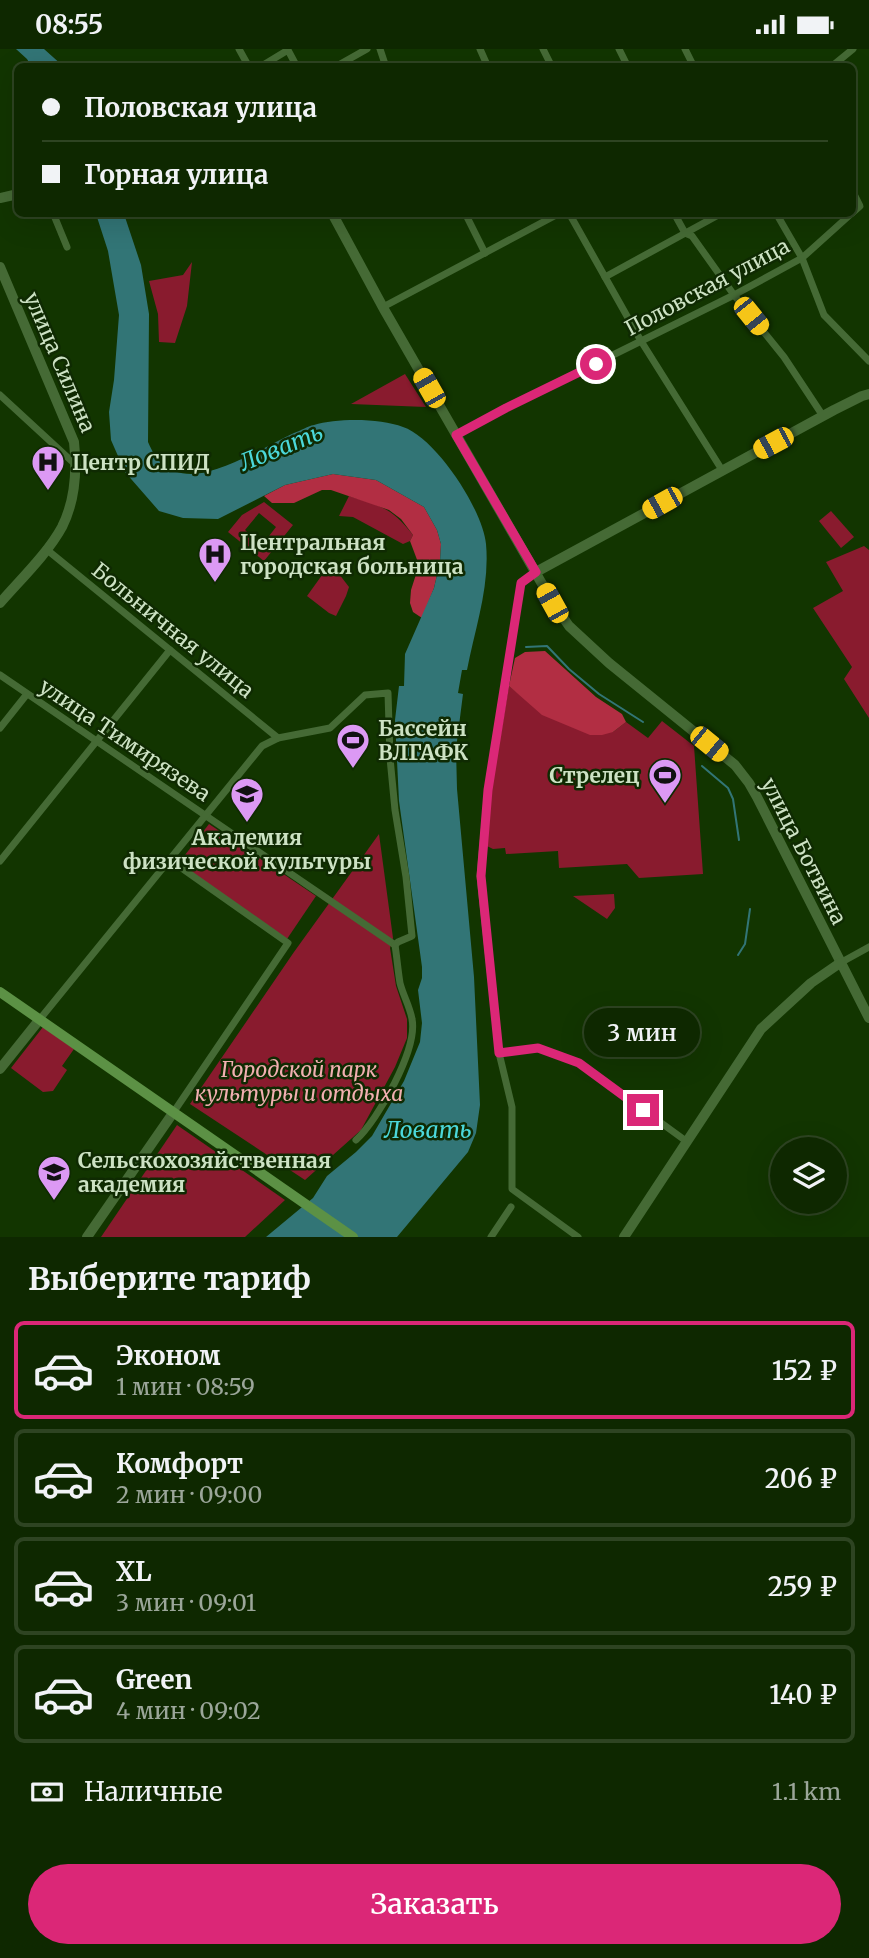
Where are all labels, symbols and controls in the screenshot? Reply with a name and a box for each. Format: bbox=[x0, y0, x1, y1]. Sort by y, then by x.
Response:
text: 08:55 bbox=[35, 8, 103, 41]
text: Половская улица bbox=[84, 91, 317, 124]
text: Горная улица bbox=[84, 158, 269, 191]
street label: Половская улица bbox=[620, 232, 794, 342]
street label: улица Силина bbox=[18, 288, 102, 436]
car bbox=[730, 293, 773, 339]
route start bbox=[580, 348, 612, 380]
car bbox=[410, 365, 449, 411]
water label: Ловать bbox=[234, 417, 327, 477]
car bbox=[750, 424, 797, 462]
hospital icon: Центр СПИД bbox=[29, 443, 67, 492]
place label: Центр СПИД bbox=[72, 449, 210, 476]
car bbox=[639, 484, 686, 522]
place label: Центральная городская больница bbox=[240, 529, 464, 580]
hospital icon: Центральная городская больница bbox=[196, 535, 234, 584]
street label: Больничная улица bbox=[87, 556, 259, 704]
car bbox=[533, 580, 572, 626]
street label: улица Тимирязева bbox=[34, 673, 216, 807]
place label: Бассейн ВЛГАФК bbox=[378, 715, 469, 766]
sports icon: Бассейн ВЛГАФК bbox=[334, 721, 372, 770]
car bbox=[687, 723, 732, 765]
sports icon: Стрелец bbox=[646, 756, 684, 805]
place label: Стрелец bbox=[550, 762, 640, 789]
street label: улица Ботвина bbox=[755, 773, 853, 929]
school or university icon: Aкадемия физической культуры bbox=[228, 775, 266, 824]
place label: Aкадемия физической культуры bbox=[123, 824, 371, 875]
callout: 3 мин bbox=[585, 1009, 701, 1058]
text: 3 мин bbox=[607, 1018, 677, 1047]
park label: Городской парк культуры и отдыха bbox=[195, 1056, 403, 1107]
route end bbox=[627, 1094, 659, 1126]
water label: Ловать bbox=[383, 1115, 472, 1144]
map controls bbox=[770, 1137, 847, 1214]
button: layers bbox=[770, 1137, 847, 1214]
place label: Сельскохозяйственная академия bbox=[78, 1147, 331, 1198]
school or university icon: Сельскохозяйственная академия bbox=[35, 1153, 73, 1202]
text: Выберите тариф bbox=[28, 1259, 311, 1299]
icon: car bbox=[32, 1339, 95, 1402]
text: Эконом bbox=[116, 1339, 221, 1372]
text: 152 ₽ bbox=[772, 1354, 837, 1387]
text: 1 мин · 08:59 bbox=[116, 1372, 255, 1401]
icon: car bbox=[32, 1447, 95, 1510]
text: Комфорт bbox=[116, 1447, 243, 1480]
text: 206 ₽ bbox=[765, 1462, 837, 1495]
text: 2 мин · 09:00 bbox=[116, 1480, 262, 1509]
icon: car bbox=[32, 1555, 95, 1618]
text: XL bbox=[116, 1555, 152, 1588]
text: 259 ₽ bbox=[768, 1570, 837, 1603]
text: 3 мин · 09:01 bbox=[116, 1588, 256, 1617]
icon: car bbox=[32, 1663, 95, 1726]
text: Green bbox=[116, 1663, 192, 1696]
text: 140 ₽ bbox=[769, 1678, 837, 1711]
text: 4 мин · 09:02 bbox=[116, 1696, 261, 1725]
icon: cash bbox=[28, 1773, 66, 1811]
text: Наличные bbox=[84, 1775, 222, 1808]
text: 1.1 km bbox=[772, 1777, 841, 1806]
button: Заказать bbox=[28, 1864, 841, 1944]

